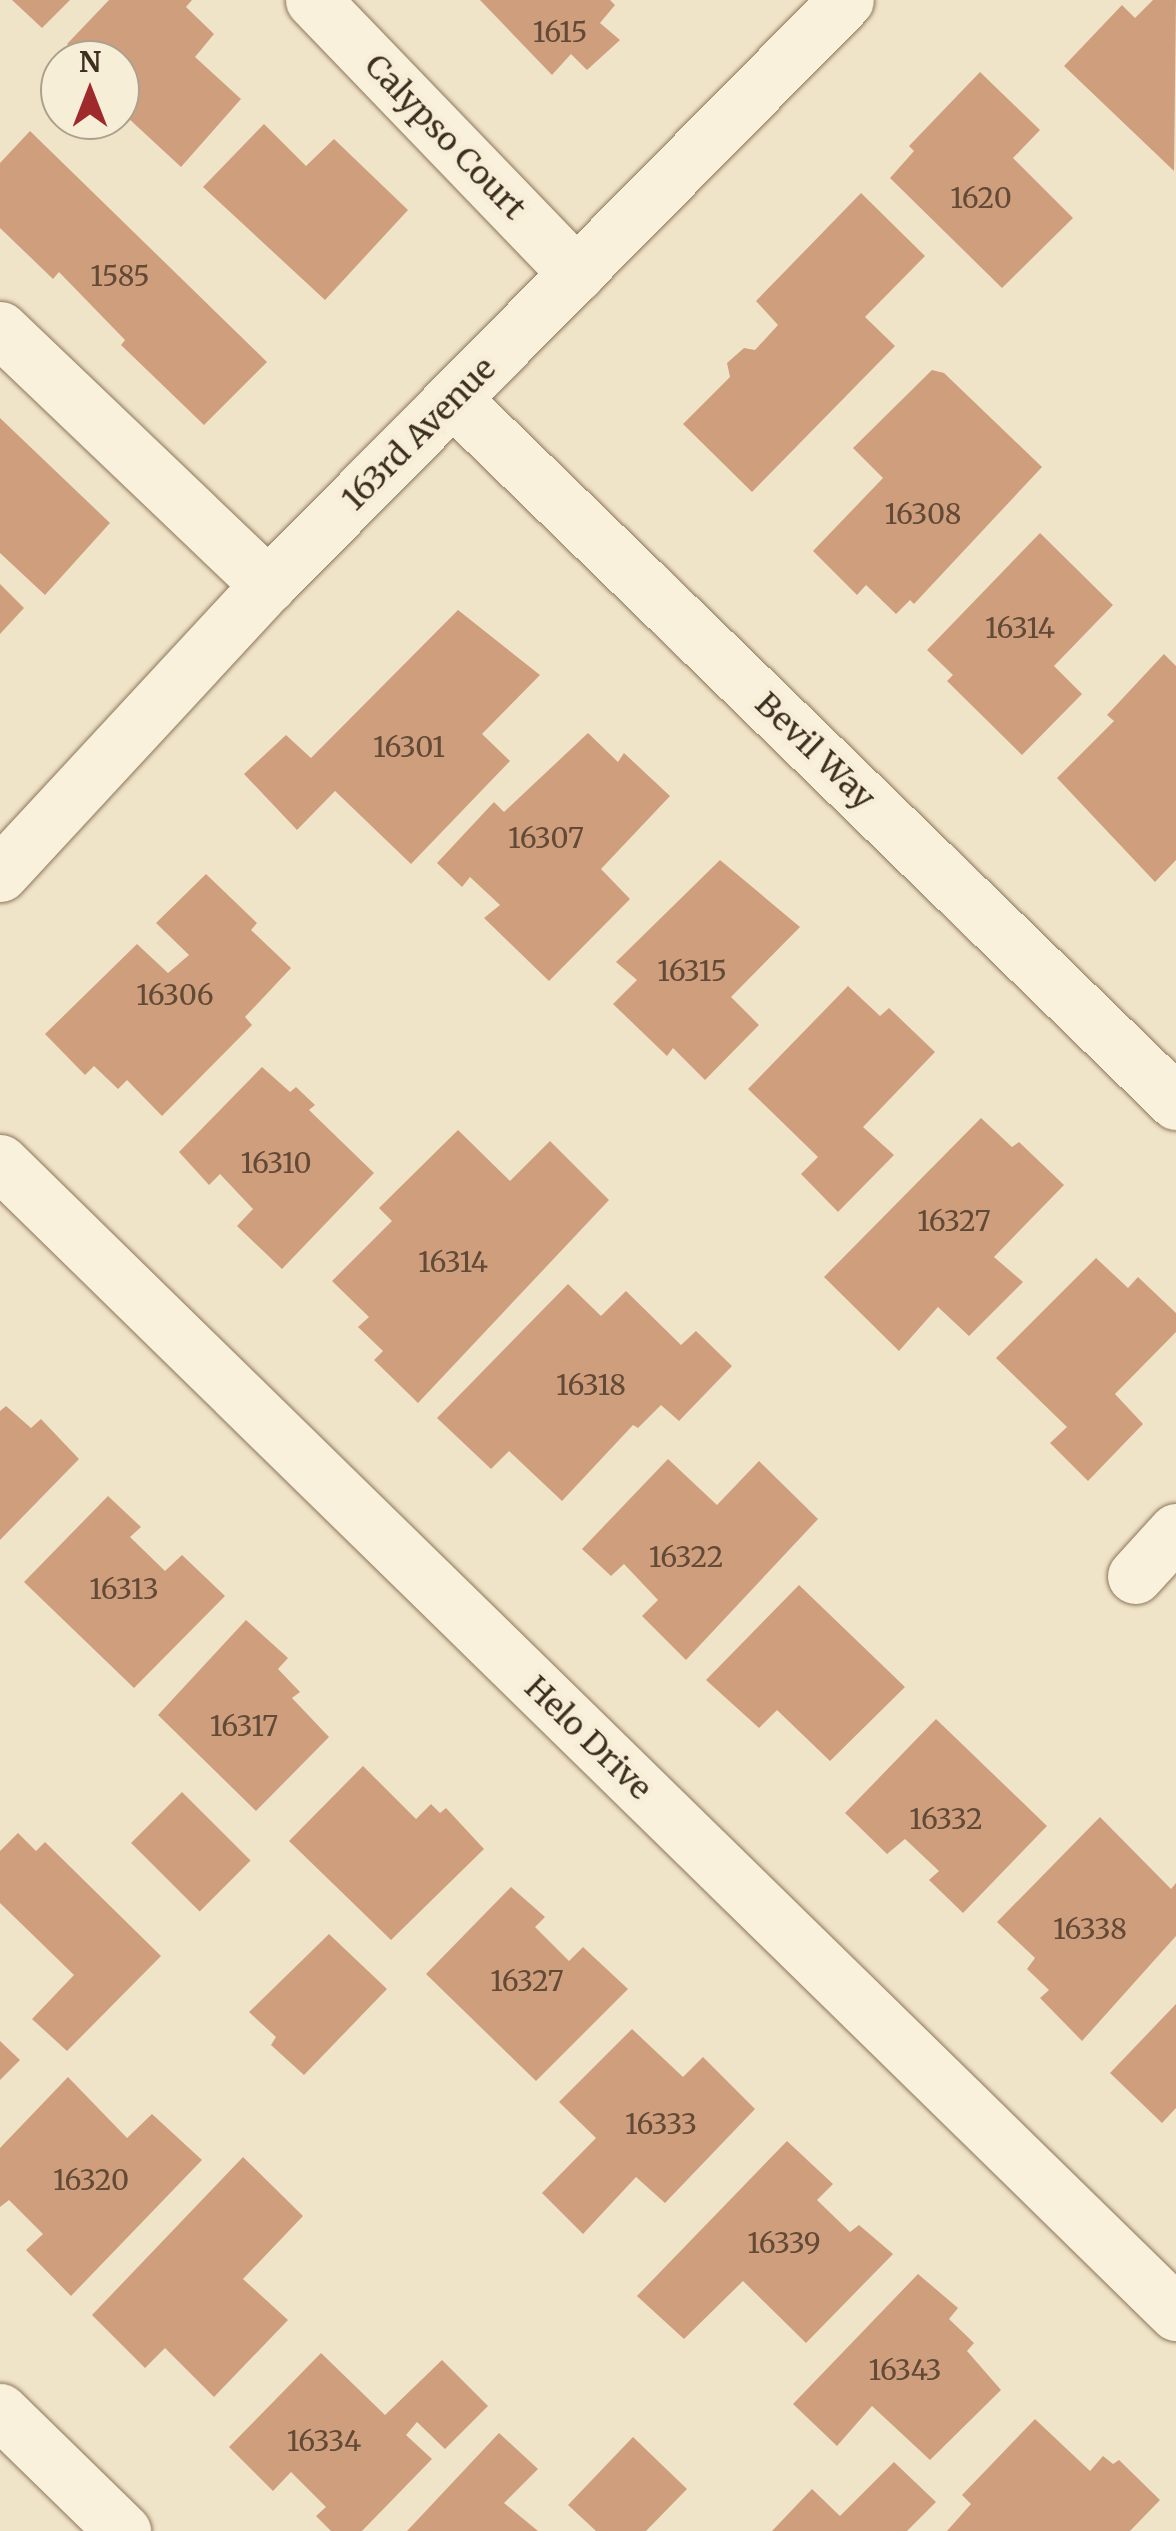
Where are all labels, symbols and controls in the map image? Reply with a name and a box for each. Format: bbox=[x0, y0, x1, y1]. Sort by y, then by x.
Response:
house number: 1615 bbox=[533, 15, 587, 49]
north arrow bbox=[40, 40, 140, 140]
text: N bbox=[79, 44, 101, 80]
street label: Calypso Court bbox=[357, 47, 533, 227]
house number: 1620 bbox=[950, 181, 1012, 215]
house number: 1585 bbox=[90, 259, 150, 293]
street label: 163rd Avenue bbox=[334, 349, 504, 519]
house number: 16308 bbox=[884, 497, 962, 531]
house number: 16314 bbox=[985, 611, 1055, 645]
street label: Bevil Way bbox=[747, 685, 883, 817]
house number: 16301 bbox=[373, 730, 445, 764]
house number: 16307 bbox=[508, 821, 584, 855]
house number: 16315 bbox=[657, 954, 727, 988]
house number: 16306 bbox=[136, 978, 214, 1012]
house number: 16310 bbox=[240, 1146, 312, 1180]
house number: 16327 bbox=[917, 1204, 991, 1238]
house number: 16314 bbox=[418, 1245, 488, 1279]
house number: 16318 bbox=[556, 1368, 626, 1402]
house number: 16322 bbox=[649, 1540, 723, 1574]
house number: 16313 bbox=[89, 1572, 159, 1606]
street label: Helo Drive bbox=[517, 1668, 659, 1808]
house number: 16317 bbox=[210, 1709, 278, 1743]
house number: 16332 bbox=[909, 1802, 983, 1836]
house number: 16338 bbox=[1053, 1912, 1127, 1946]
house number: 16327 bbox=[490, 1964, 564, 1998]
house number: 16333 bbox=[625, 2107, 697, 2141]
house number: 16320 bbox=[53, 2163, 129, 2197]
house number: 16339 bbox=[747, 2226, 821, 2260]
house number: 16343 bbox=[868, 2353, 942, 2387]
house number: 16334 bbox=[287, 2424, 361, 2458]

